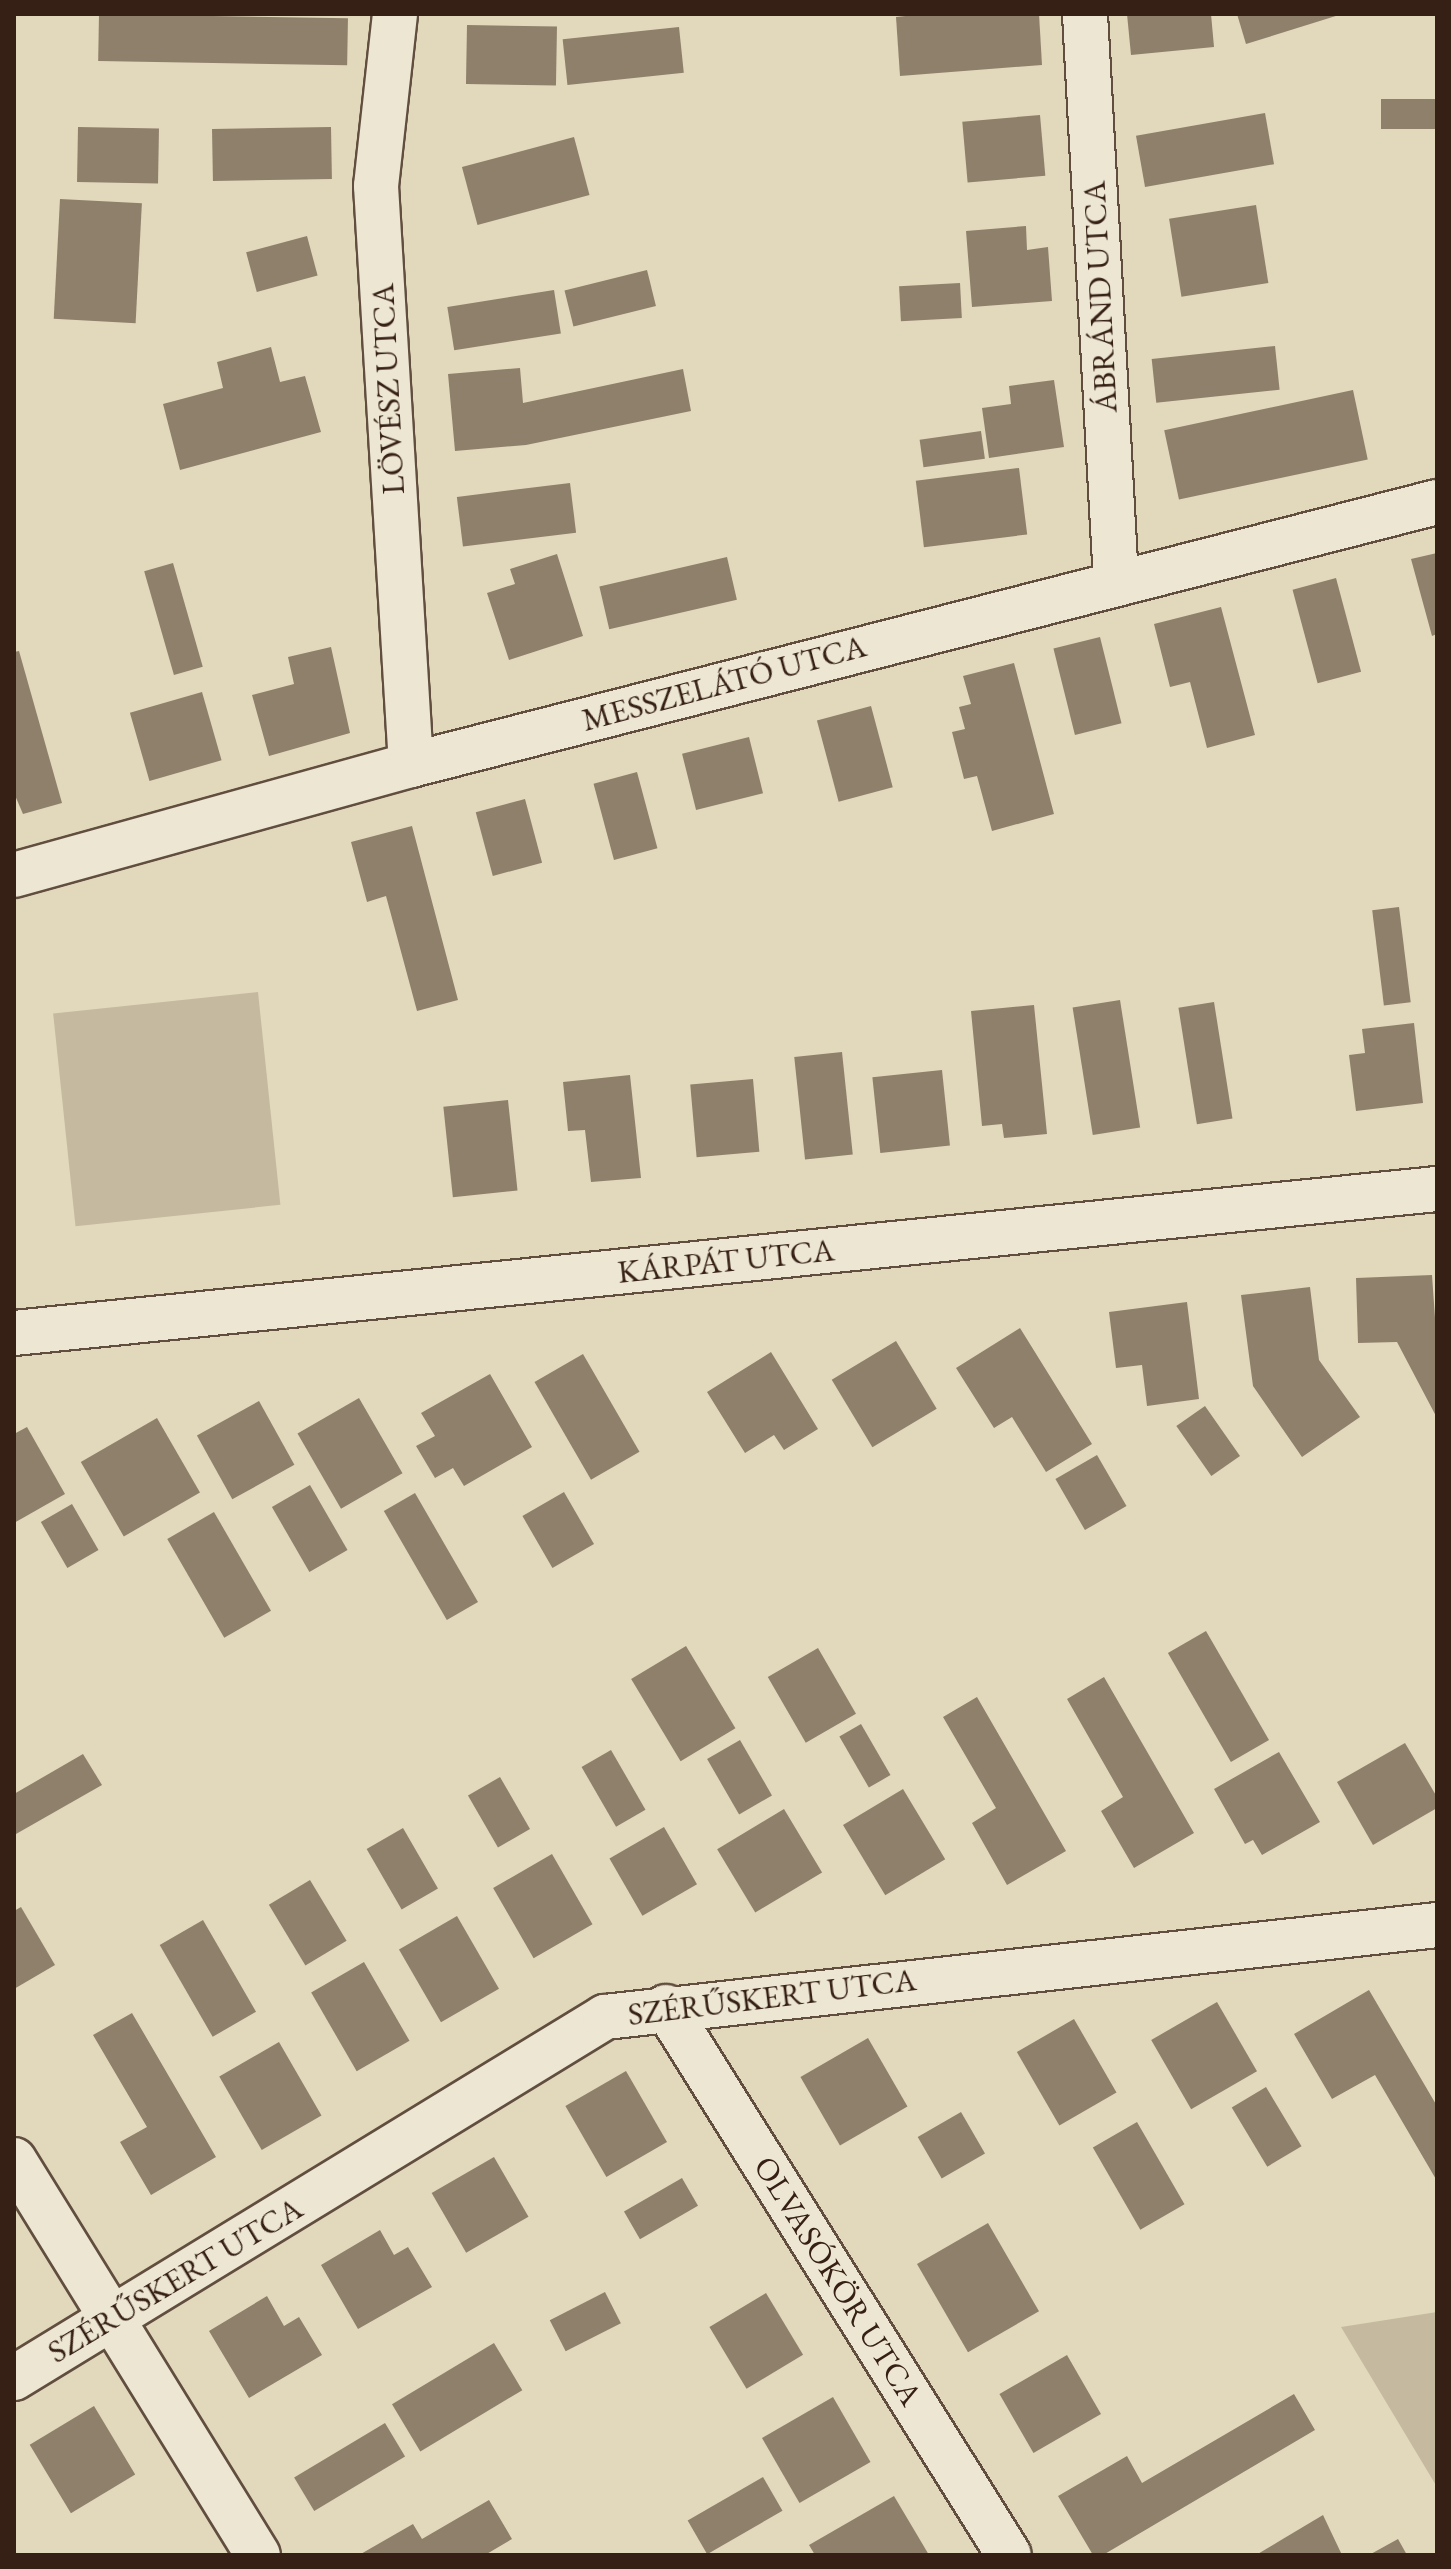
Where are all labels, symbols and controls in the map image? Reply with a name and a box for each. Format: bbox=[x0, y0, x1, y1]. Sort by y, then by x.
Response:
street label: ÁBRÁND UTCA bbox=[1075, 180, 1125, 414]
street label: LÖVÉSZ UTCA bbox=[363, 282, 413, 496]
street label: MESSZELÁTÓ UTCA bbox=[578, 627, 870, 739]
street label: KÁRPÁT UTCA bbox=[616, 1231, 836, 1291]
street label: SZÉRŰSKERT UTCA bbox=[626, 1960, 918, 2034]
street label: OLVASÓKÖR UTCA bbox=[746, 2149, 930, 2413]
street label: SZÉRŰSKERT UTCA bbox=[41, 2189, 309, 2371]

